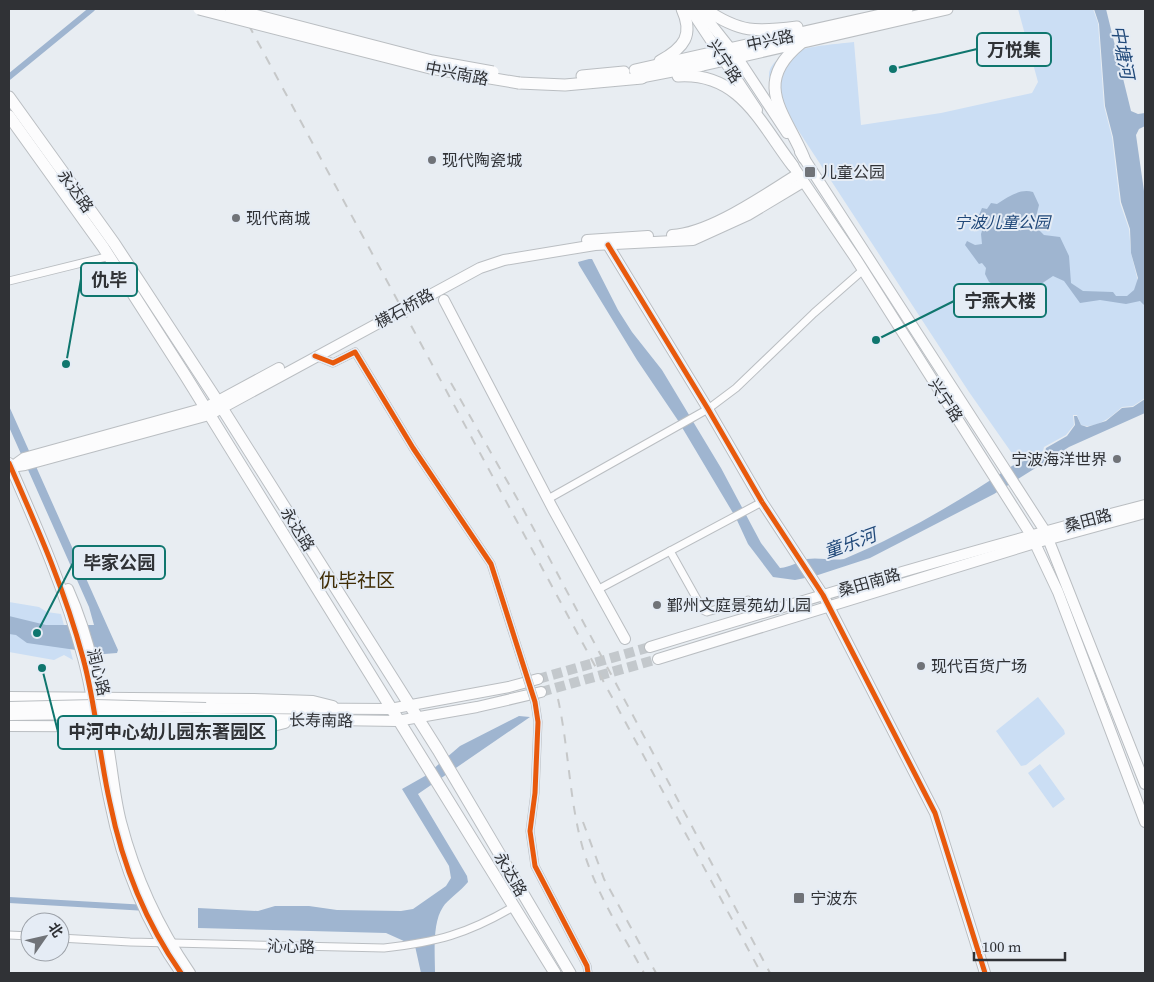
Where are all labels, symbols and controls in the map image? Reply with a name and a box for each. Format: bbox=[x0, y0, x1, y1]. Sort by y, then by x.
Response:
water label: 中塘河 bbox=[1106, 23, 1141, 84]
street label: 中兴路 bbox=[744, 24, 796, 56]
callout: 万悦集 bbox=[977, 33, 1051, 66]
street label: 兴宁路 bbox=[703, 35, 747, 87]
text: 万悦集 bbox=[987, 37, 1041, 62]
street label: 中兴南路 bbox=[423, 56, 491, 90]
place label: 现代陶瓷城 bbox=[442, 149, 522, 171]
marker: 现代陶瓷城 bbox=[426, 154, 438, 166]
place label: 儿童公园 bbox=[821, 161, 885, 183]
street label: 永达路 bbox=[53, 165, 99, 217]
marker: 儿童公园 bbox=[803, 165, 817, 179]
place label: 现代商城 bbox=[246, 207, 310, 229]
park label: 宁波儿童公园 bbox=[954, 211, 1052, 233]
marker: 现代商城 bbox=[230, 212, 242, 224]
callout: 仇毕 bbox=[81, 263, 137, 296]
text: 仇毕 bbox=[91, 267, 127, 292]
street label: 横石桥路 bbox=[371, 283, 437, 333]
callout: 宁燕大楼 bbox=[954, 284, 1046, 317]
text: 宁燕大楼 bbox=[964, 288, 1036, 313]
street label: 兴宁路 bbox=[924, 374, 968, 426]
place label: 宁波海洋世界 bbox=[1011, 448, 1107, 470]
marker: 宁波海洋世界 bbox=[1111, 453, 1123, 465]
street label: 永达路 bbox=[276, 503, 320, 555]
street label: 桑田路 bbox=[1062, 503, 1114, 537]
water label: 童乐河 bbox=[820, 521, 882, 564]
callout: 毕家公园 bbox=[73, 546, 165, 579]
text: 毕家公园 bbox=[83, 550, 155, 575]
street label: 桑田南路 bbox=[835, 563, 903, 601]
district label: 仇毕社区 bbox=[319, 567, 395, 593]
place label: 鄞州文庭景苑幼儿园 bbox=[667, 594, 811, 616]
marker: 鄞州文庭景苑幼儿园 bbox=[651, 599, 663, 611]
street label: 润心路 bbox=[83, 646, 115, 698]
place label: 现代百货广场 bbox=[931, 655, 1027, 677]
marker: 现代百货广场 bbox=[915, 660, 927, 672]
street label: 长寿南路 bbox=[289, 708, 353, 732]
callout: 中河中心幼儿园东著园区 bbox=[58, 716, 276, 749]
text: 中河中心幼儿园东著园区 bbox=[68, 719, 266, 744]
street label: 永达路 bbox=[489, 848, 533, 900]
place label: 宁波东 bbox=[810, 887, 858, 909]
marker: 宁波东 bbox=[792, 891, 806, 905]
north arrow bbox=[20, 912, 70, 962]
text: 北 bbox=[44, 918, 68, 941]
scale bar bbox=[974, 930, 1065, 962]
street label: 沁心路 bbox=[267, 935, 315, 957]
text: 100 m bbox=[982, 936, 1022, 957]

